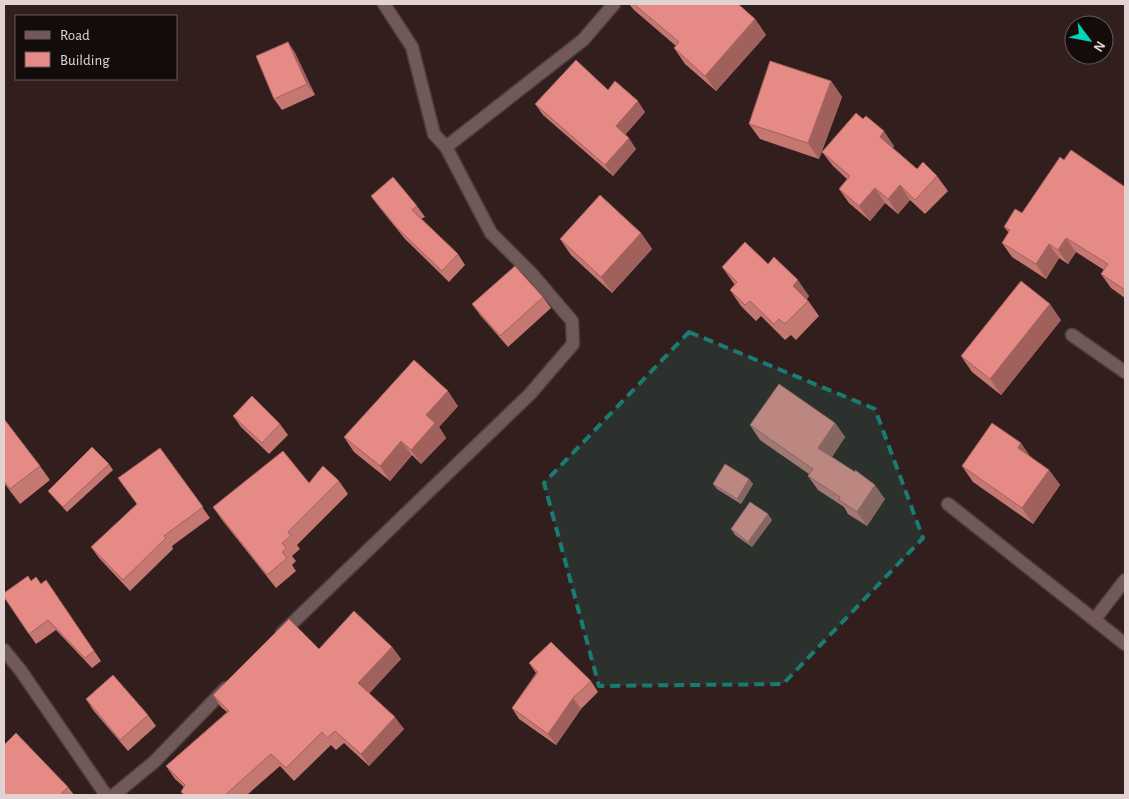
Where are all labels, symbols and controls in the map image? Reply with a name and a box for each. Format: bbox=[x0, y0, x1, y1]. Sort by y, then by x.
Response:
legend bbox=[15, 15, 178, 80]
north arrow bbox=[1064, 15, 1114, 65]
text: Road bbox=[60, 28, 90, 43]
text: N bbox=[1091, 39, 1108, 54]
text: Building bbox=[60, 53, 110, 68]

